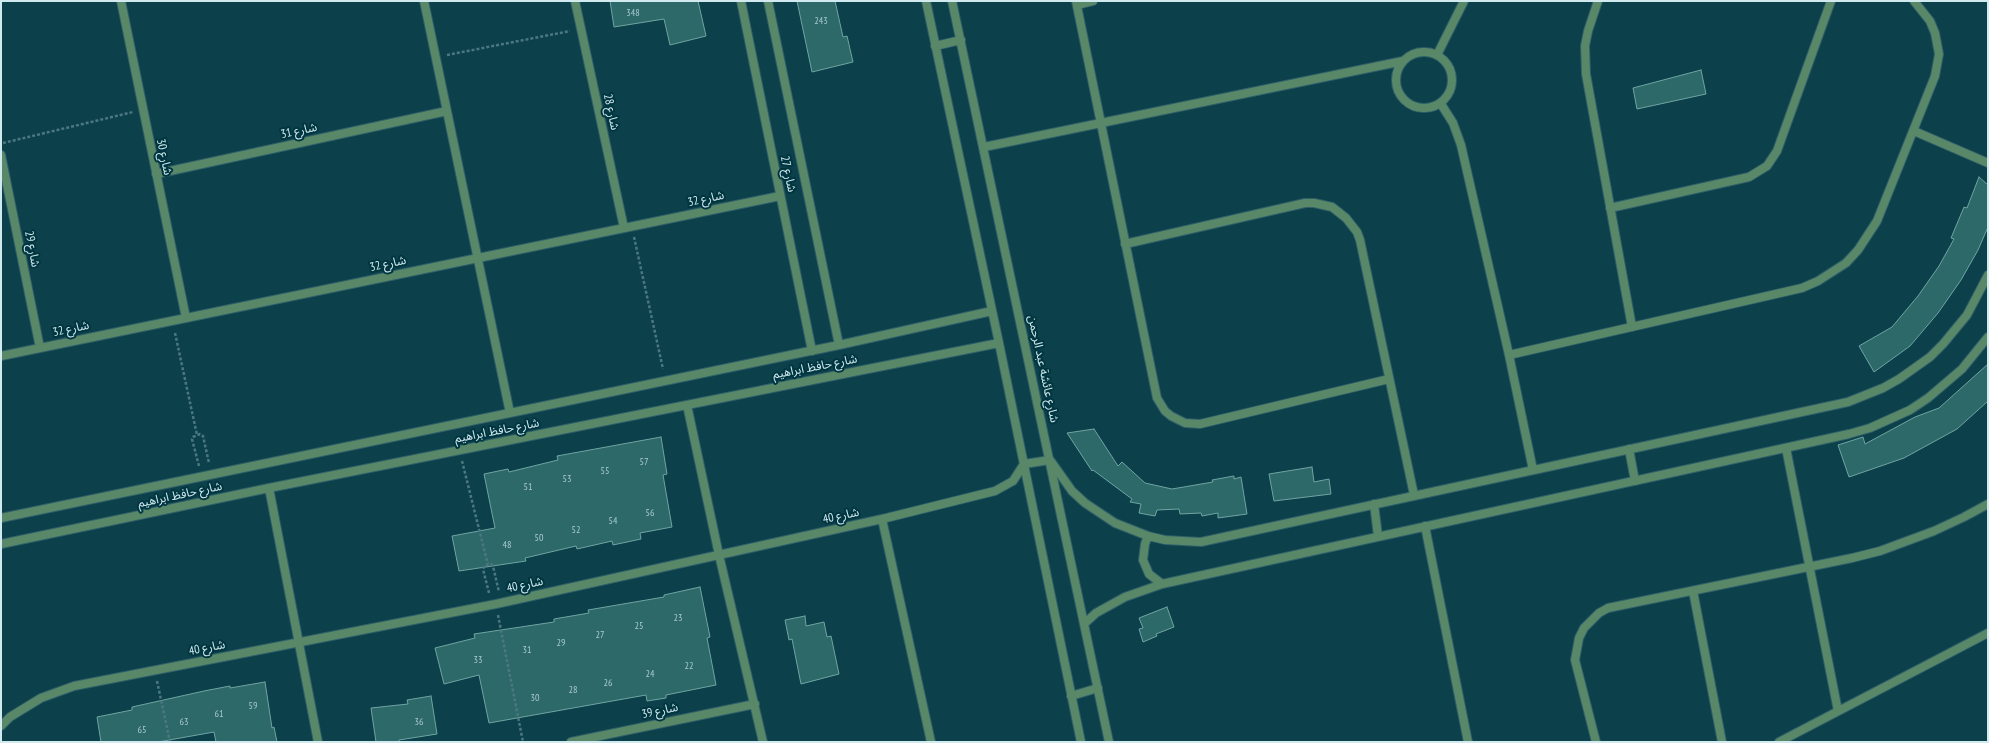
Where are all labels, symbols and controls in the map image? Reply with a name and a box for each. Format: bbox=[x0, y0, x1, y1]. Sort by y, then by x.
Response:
house number: 348 bbox=[626, 7, 640, 19]
house number: 243 bbox=[814, 15, 828, 27]
street label: شارع 28 bbox=[600, 93, 622, 131]
street label: شارع 31 bbox=[280, 120, 318, 142]
street label: شارع 30 bbox=[153, 138, 175, 176]
street label: شارع 27 bbox=[777, 155, 799, 193]
street label: شارع 32 bbox=[687, 188, 725, 210]
street label: شارع 29 bbox=[21, 230, 43, 268]
street label: شارع 32 bbox=[369, 253, 407, 275]
street label: شارع عائشة عبد الرحمن bbox=[1025, 314, 1061, 424]
street label: شارع 32 bbox=[52, 318, 90, 340]
street label: شارع حافظ ابراهيم bbox=[771, 352, 859, 382]
street label: شارع حافظ ابراهيم bbox=[453, 416, 541, 446]
house number: 57 bbox=[640, 456, 648, 468]
house number: 55 bbox=[601, 465, 609, 477]
house number: 53 bbox=[563, 473, 571, 485]
street label: شارع حافظ ابراهيم bbox=[137, 479, 223, 511]
house number: 51 bbox=[524, 481, 532, 493]
street label: شارع 40 bbox=[822, 505, 860, 527]
house number: 56 bbox=[646, 507, 654, 519]
house number: 54 bbox=[609, 515, 617, 527]
house number: 52 bbox=[572, 524, 580, 536]
house number: 50 bbox=[535, 532, 543, 544]
house number: 48 bbox=[503, 539, 511, 551]
street label: شارع 40 bbox=[506, 574, 544, 596]
house number: 23 bbox=[674, 612, 682, 624]
house number: 25 bbox=[635, 620, 643, 632]
house number: 27 bbox=[596, 629, 604, 641]
street label: شارع 40 bbox=[188, 637, 226, 659]
house number: 29 bbox=[557, 637, 565, 649]
house number: 31 bbox=[523, 644, 531, 656]
house number: 33 bbox=[474, 654, 482, 666]
house number: 22 bbox=[685, 660, 693, 672]
house number: 24 bbox=[646, 668, 654, 680]
house number: 26 bbox=[604, 677, 612, 689]
house number: 28 bbox=[569, 684, 577, 696]
house number: 30 bbox=[531, 692, 539, 704]
house number: 59 bbox=[249, 700, 257, 712]
street label: شارع 39 bbox=[641, 700, 679, 722]
house number: 61 bbox=[215, 708, 223, 720]
house number: 63 bbox=[180, 716, 188, 728]
house number: 36 bbox=[415, 716, 423, 728]
house number: 65 bbox=[138, 724, 146, 736]

